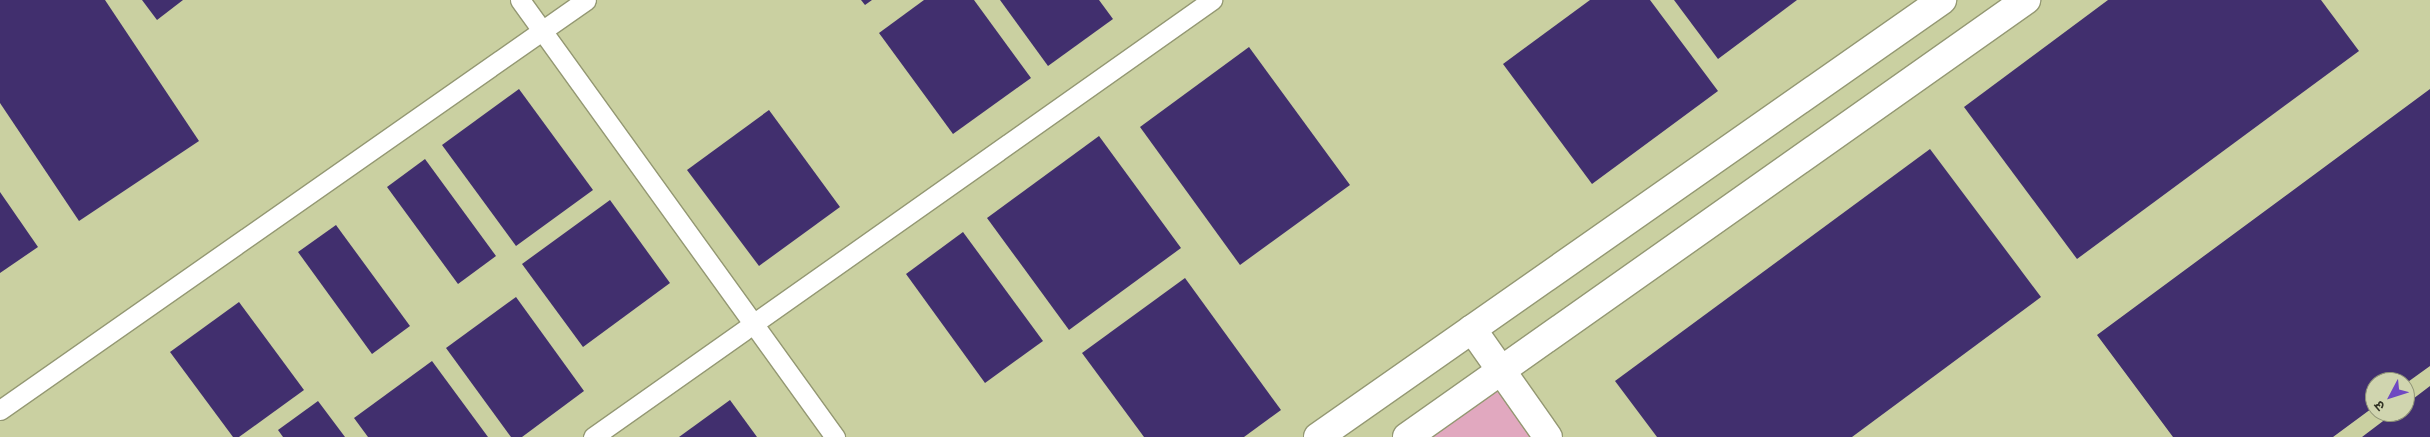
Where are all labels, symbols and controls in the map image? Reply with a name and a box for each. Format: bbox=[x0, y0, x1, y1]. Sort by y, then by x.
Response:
north arrow bbox=[2365, 372, 2415, 422]
text: उ bbox=[2370, 398, 2388, 415]

